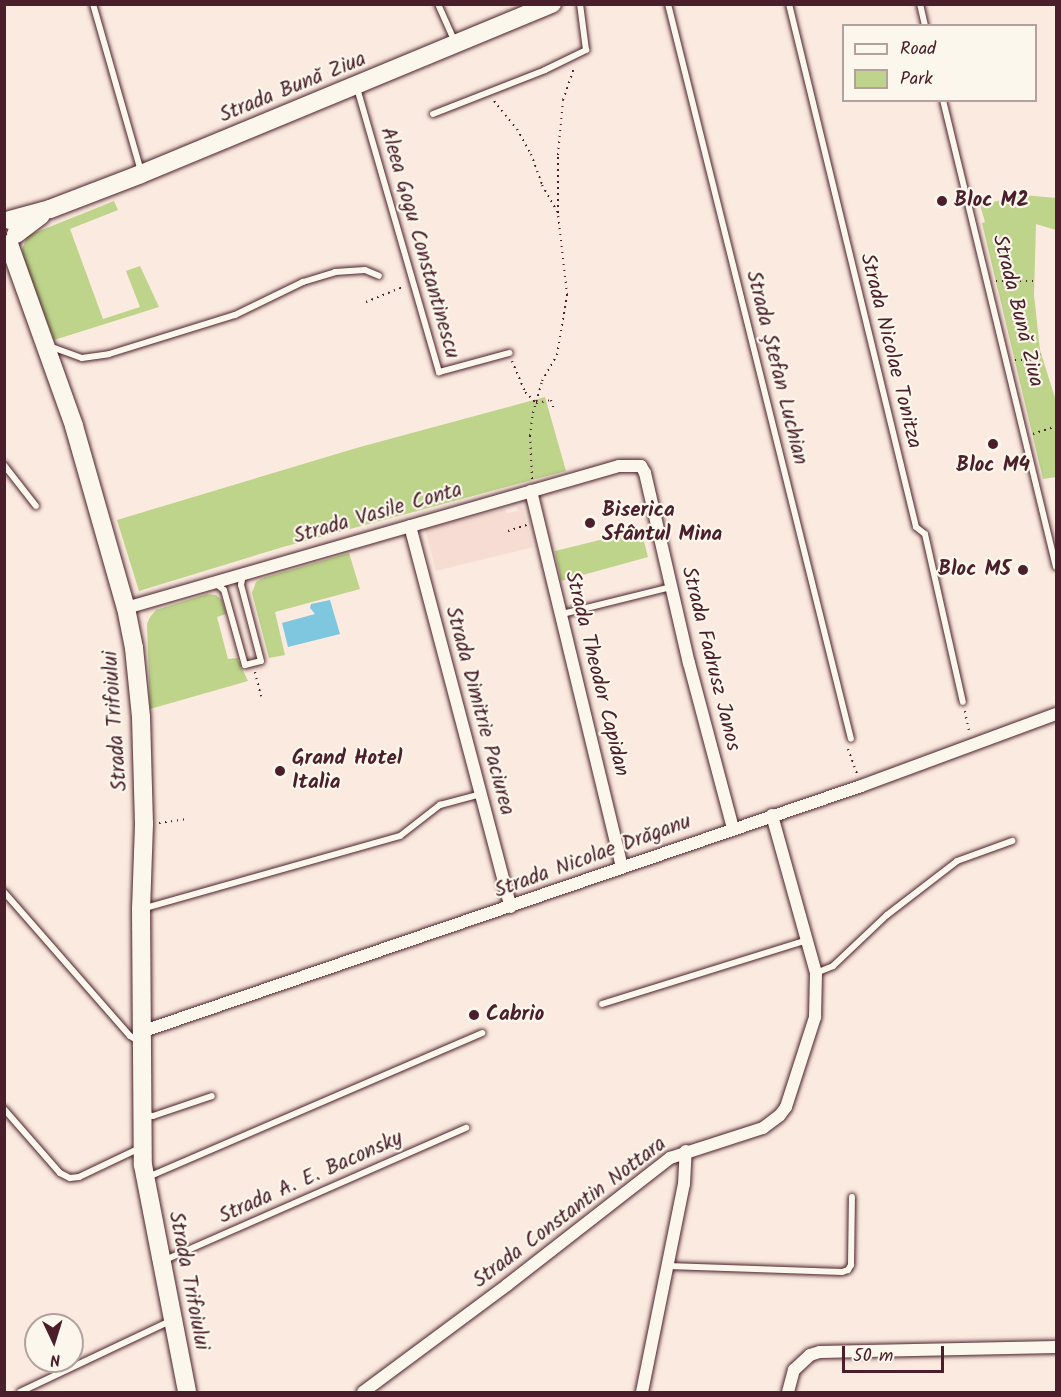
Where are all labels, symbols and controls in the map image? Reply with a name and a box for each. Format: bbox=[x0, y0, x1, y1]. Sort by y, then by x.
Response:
legend bbox=[842, 24, 1037, 102]
text: Road bbox=[900, 35, 936, 64]
street label: Strada Bună Ziua bbox=[216, 47, 370, 129]
text: Park bbox=[900, 65, 933, 94]
street label: Aleea Gogu Constantinescu bbox=[374, 124, 464, 362]
place label: Bloc M2 bbox=[954, 188, 1029, 214]
marker: Bloc M2 bbox=[935, 194, 949, 208]
street label: Strada Bună Ziua bbox=[986, 232, 1048, 390]
street label: Strada Nicolae Tonitza bbox=[854, 251, 926, 451]
street label: Strada Ștefan Luchian bbox=[740, 268, 812, 468]
marker: Bloc M4 bbox=[986, 437, 1000, 451]
place label: Bloc M4 bbox=[956, 453, 1030, 479]
street label: Strada Vasile Conta bbox=[291, 478, 465, 550]
place label: Biserica Sfântul Mina bbox=[602, 498, 722, 548]
marker: Biserica Sfântul Mina bbox=[583, 516, 597, 530]
place label: Bloc M5 bbox=[938, 557, 1011, 583]
marker: Bloc M5 bbox=[1016, 563, 1030, 577]
street label: Strada Fadrusz Janos bbox=[675, 564, 745, 754]
street label: Strada Theodor Capidan bbox=[558, 569, 634, 779]
street label: Strada Dimitrie Paciurea bbox=[439, 604, 519, 818]
street label: Strada Trifoiului bbox=[99, 650, 133, 792]
place label: Grand Hotel Italia bbox=[292, 746, 402, 796]
marker: Grand Hotel Italia bbox=[273, 764, 287, 778]
street label: Strada Nicolae Drăganu bbox=[491, 810, 695, 904]
place label: Cabrio bbox=[486, 1002, 544, 1028]
marker: Cabrio bbox=[467, 1008, 481, 1022]
street label: Strada A. E. Baconsky bbox=[215, 1126, 407, 1230]
street label: Strada Constantin Nottara bbox=[468, 1132, 672, 1294]
street label: Strada Trifoiului bbox=[162, 1210, 214, 1352]
north arrow bbox=[24, 1313, 84, 1373]
scale bar bbox=[845, 1334, 947, 1372]
text: 50 m bbox=[853, 1342, 893, 1371]
text: N bbox=[49, 1347, 61, 1372]

